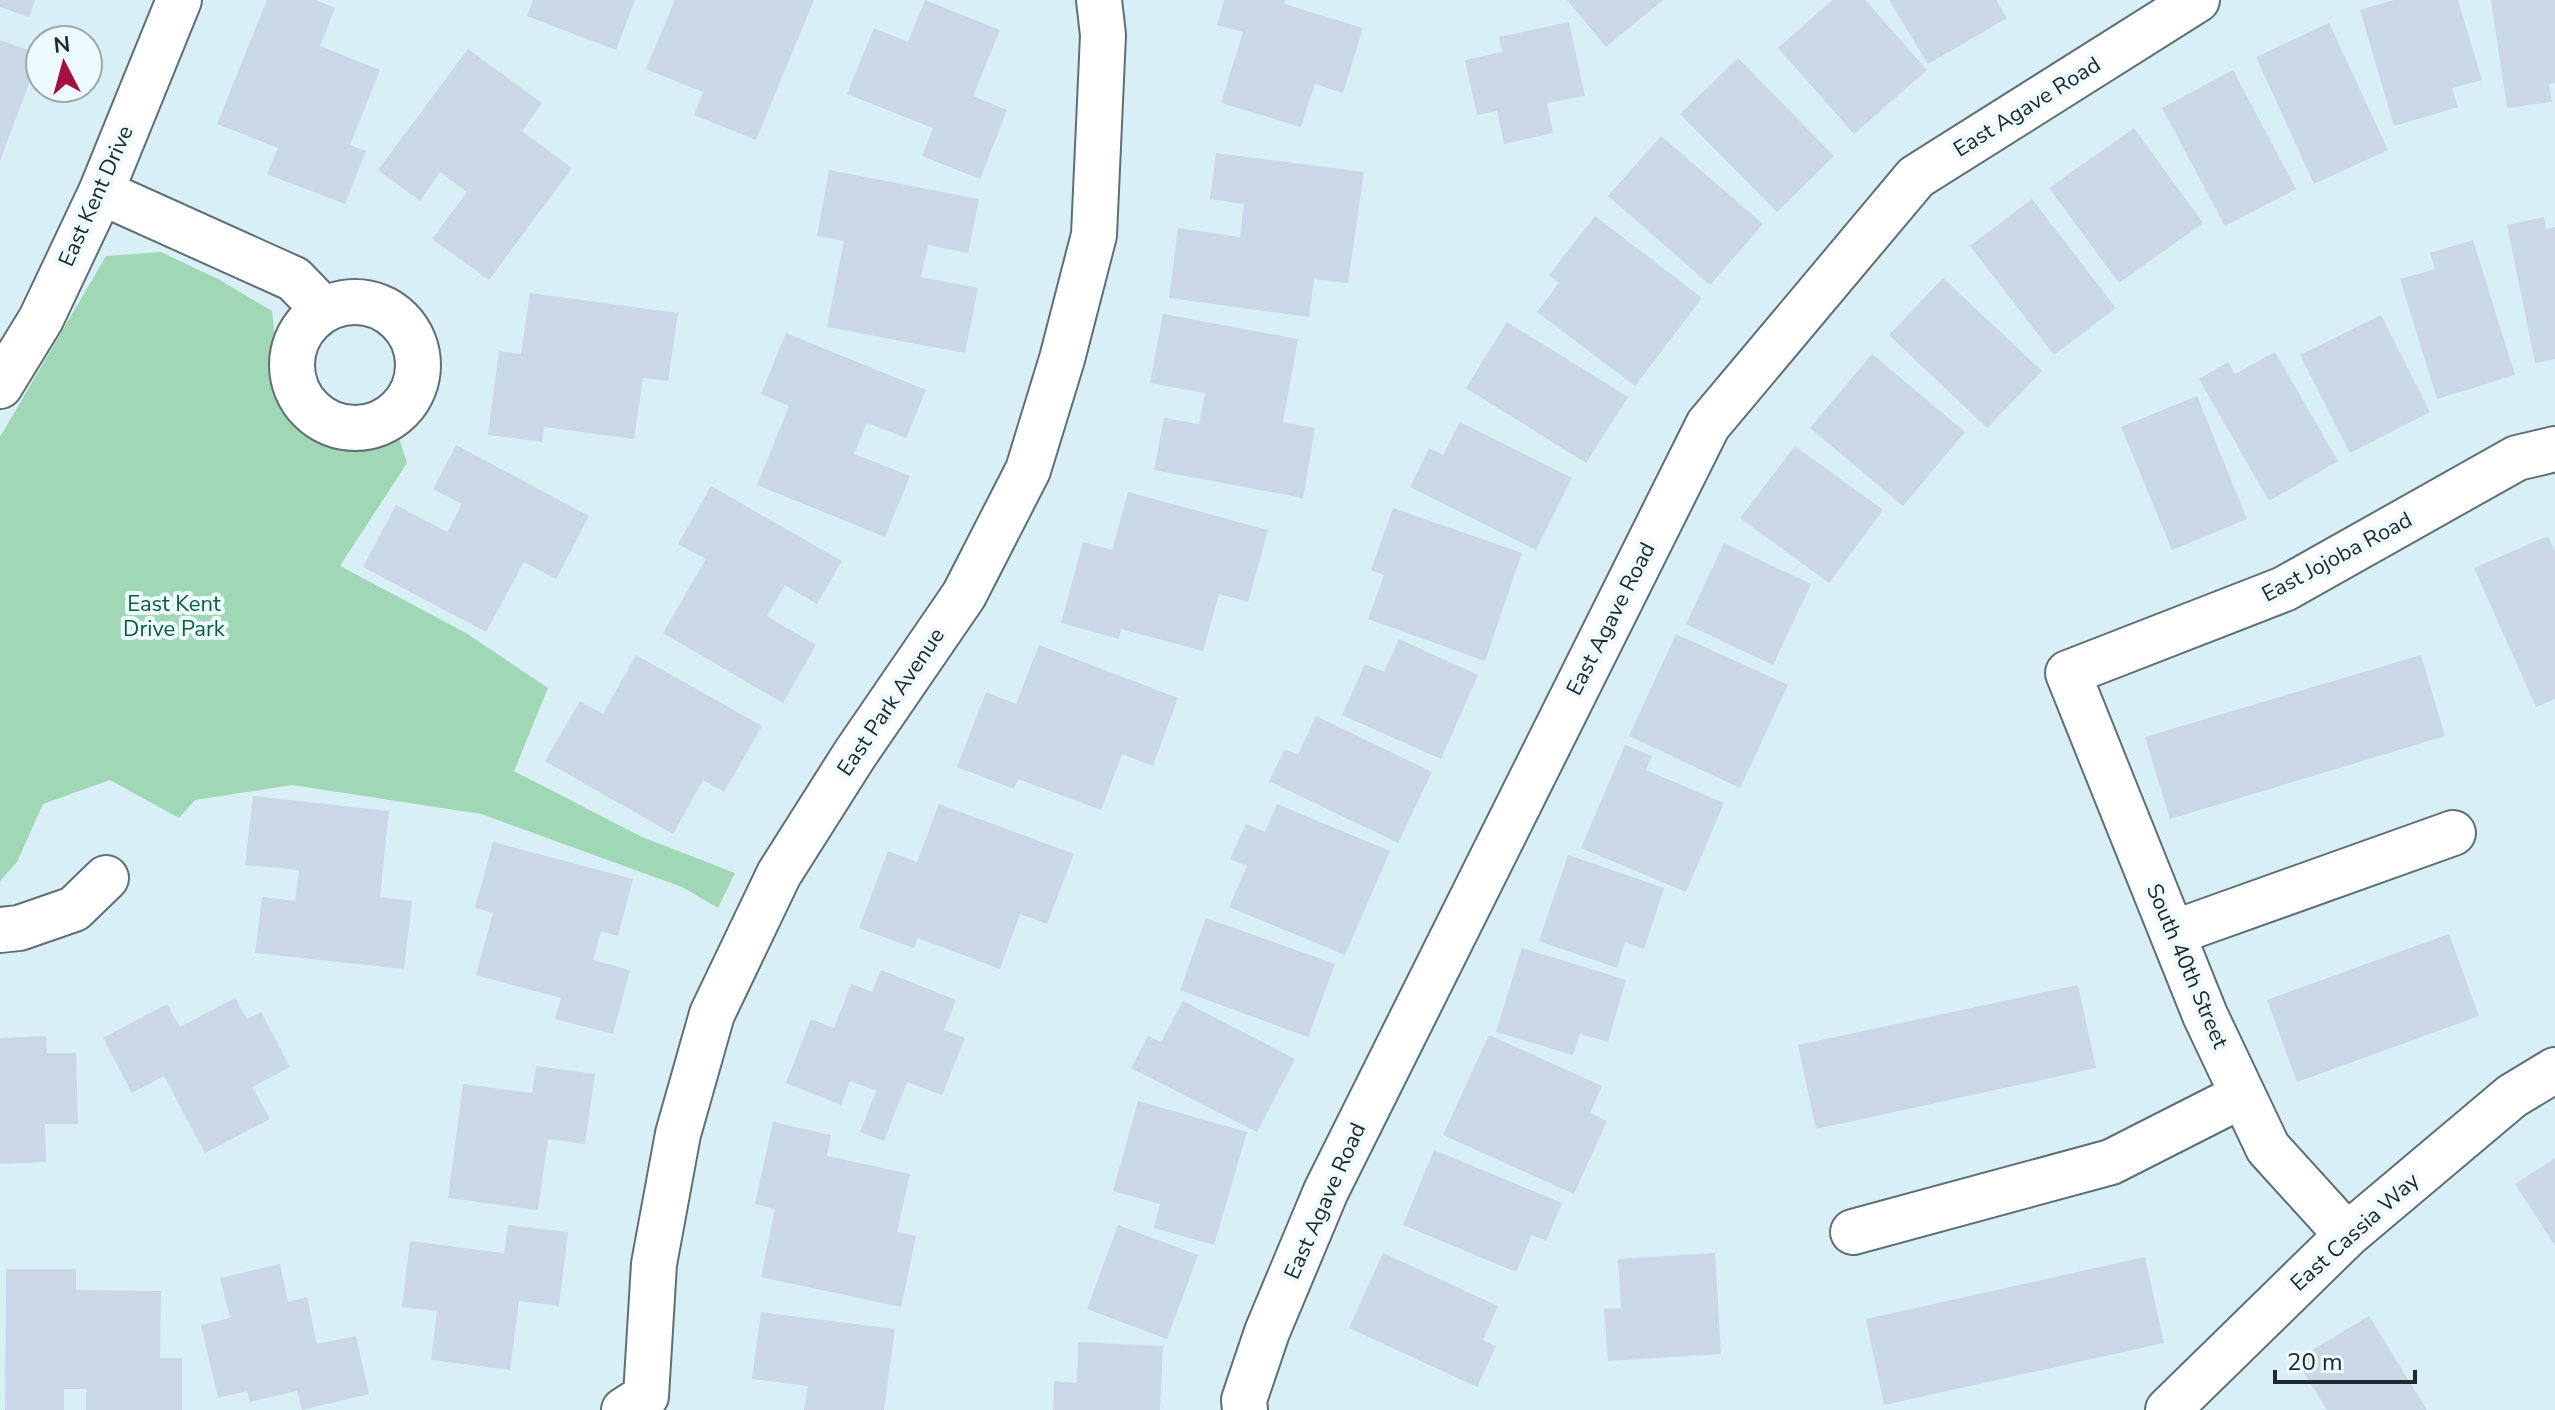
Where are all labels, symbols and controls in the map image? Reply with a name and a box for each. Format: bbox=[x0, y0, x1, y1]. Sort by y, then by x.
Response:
north arrow bbox=[24, 24, 104, 104]
text: N bbox=[52, 29, 72, 61]
street label: East Agave Road bbox=[1948, 50, 2106, 164]
street label: East Kent Drive bbox=[52, 121, 140, 271]
street label: East Jojoba Road bbox=[2257, 505, 2417, 609]
street label: East Agave Road bbox=[1559, 537, 1663, 701]
park label: East Kent Drive Park bbox=[123, 589, 226, 644]
street label: East Park Avenue bbox=[830, 622, 952, 782]
street label: South 40th Street bbox=[2139, 879, 2235, 1053]
street label: East Agave Road bbox=[1277, 1118, 1373, 1284]
street label: East Cassia Way bbox=[2284, 1166, 2426, 1298]
scale bar bbox=[2275, 1334, 2415, 1384]
text: 20 m bbox=[2287, 1346, 2343, 1378]

